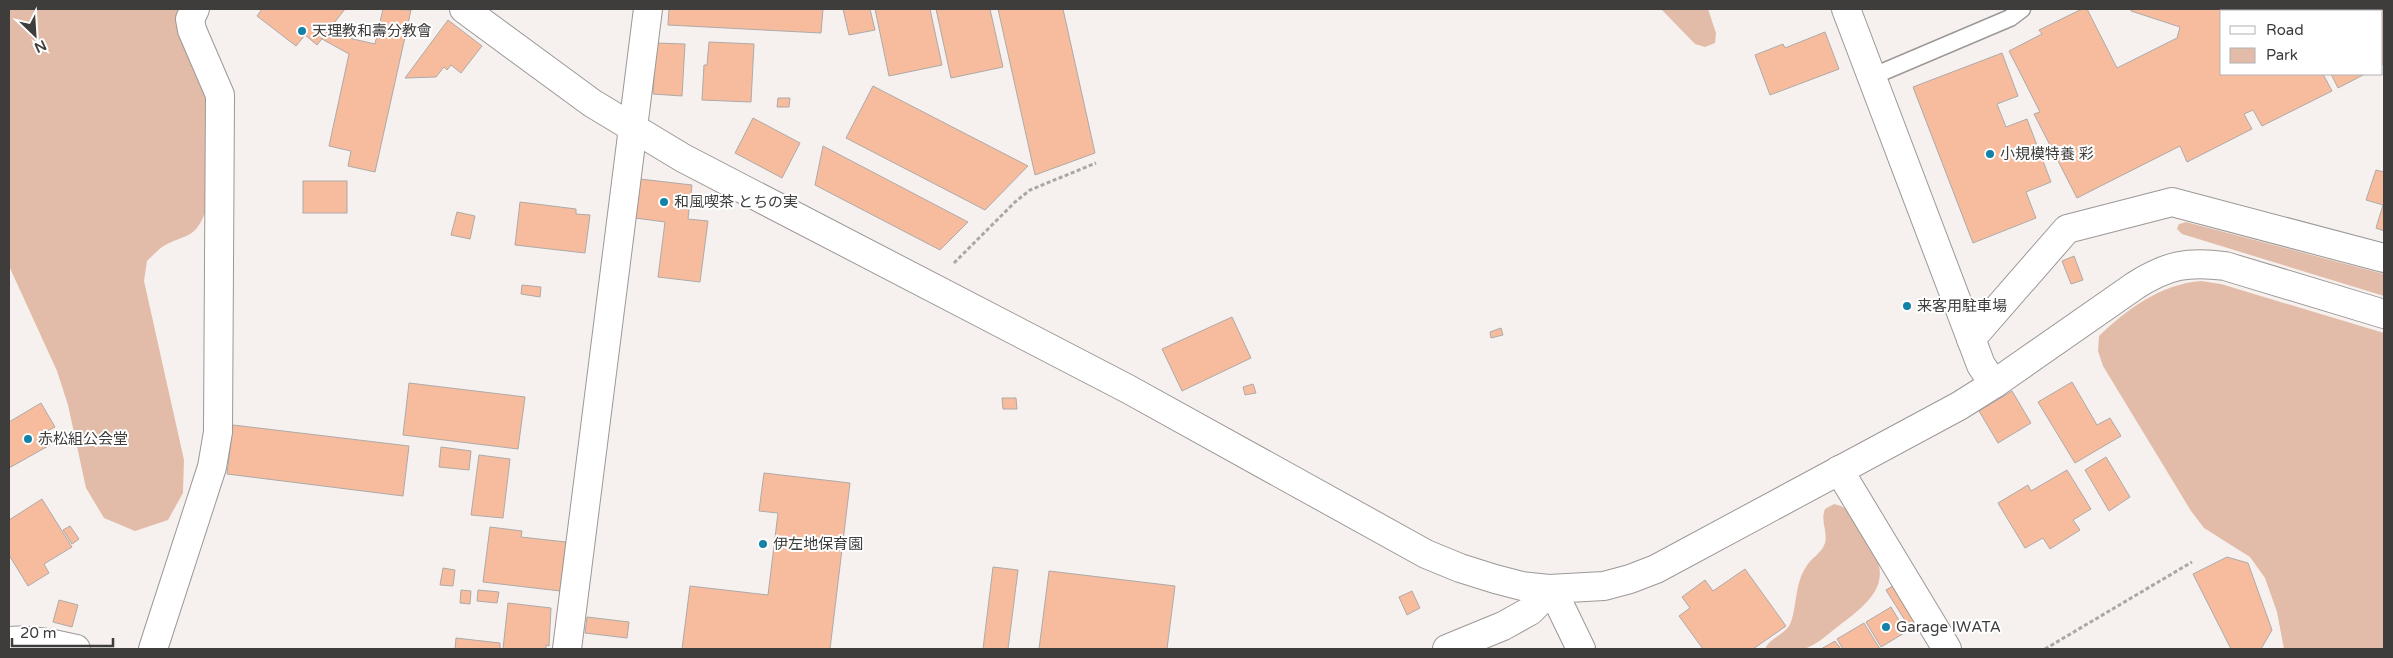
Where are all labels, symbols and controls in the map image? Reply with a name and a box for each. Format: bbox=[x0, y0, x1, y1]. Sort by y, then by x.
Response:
north arrow bbox=[10, 10, 60, 60]
legend bbox=[2220, 10, 2383, 75]
text: Road bbox=[2266, 21, 2304, 39]
place label: 天理教和壽分教會 bbox=[312, 22, 432, 40]
marker: 天理教和壽分教會 bbox=[296, 25, 308, 37]
text: N bbox=[32, 36, 49, 56]
text: Park bbox=[2266, 46, 2298, 64]
place label: 小規模特養 彩 bbox=[2000, 145, 2094, 163]
marker: 小規模特養 彩 bbox=[1984, 148, 1996, 160]
place label: 和風喫茶 とちの実 bbox=[674, 193, 798, 211]
marker: 和風喫茶 とちの実 bbox=[658, 196, 670, 208]
place label: 来客用駐車場 bbox=[1917, 297, 2007, 315]
marker: 来客用駐車場 bbox=[1901, 300, 1913, 312]
place label: 赤松組公会堂 bbox=[38, 430, 128, 448]
marker: 赤松組公会堂 bbox=[22, 433, 34, 445]
place label: 伊左地保育園 bbox=[773, 535, 863, 553]
marker: 伊左地保育園 bbox=[757, 538, 769, 550]
scale bar bbox=[12, 616, 114, 648]
place label: Garage IWATA bbox=[1896, 618, 2001, 636]
marker: Garage IWATA bbox=[1880, 621, 1892, 633]
text: 20 m bbox=[20, 624, 57, 642]

